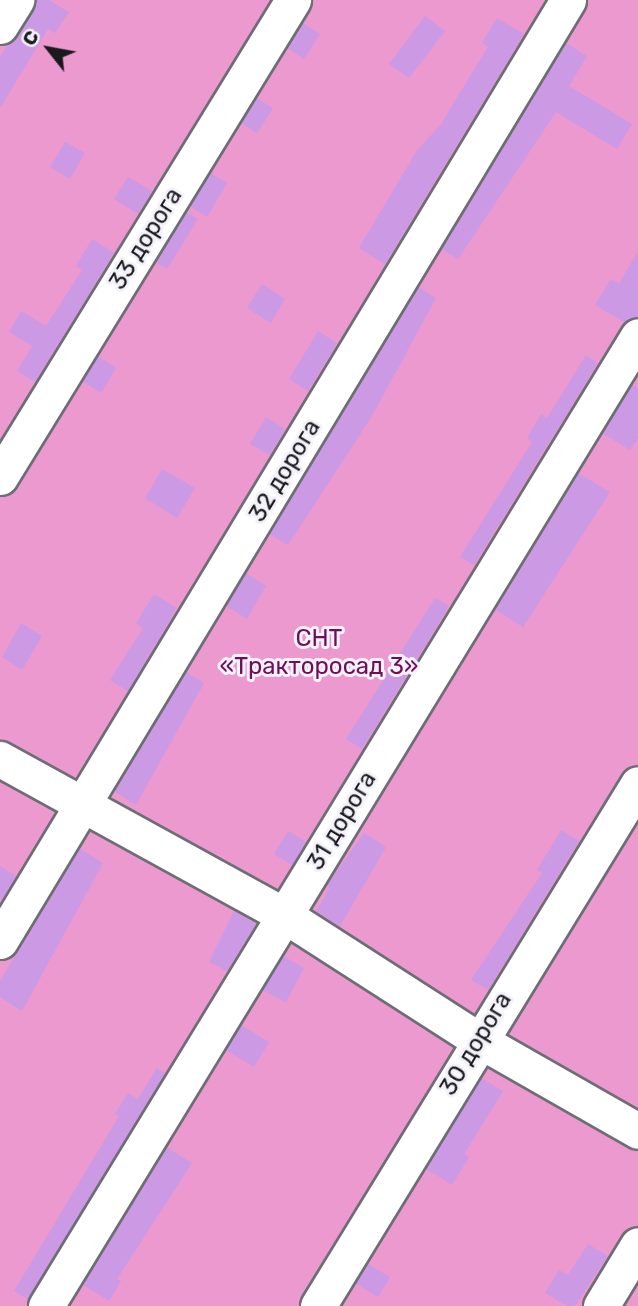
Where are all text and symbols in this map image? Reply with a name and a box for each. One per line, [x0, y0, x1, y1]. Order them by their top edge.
north arrow [14, 14, 84, 84]
text: С [17, 26, 44, 50]
street label: 33 дорога [103, 183, 189, 295]
street label: 32 дорога [243, 415, 327, 527]
park label: СНТ «Тракторосад 3» [220, 625, 418, 681]
street label: 31 дорога [301, 766, 383, 876]
street label: 30 дорога [434, 987, 518, 1101]

